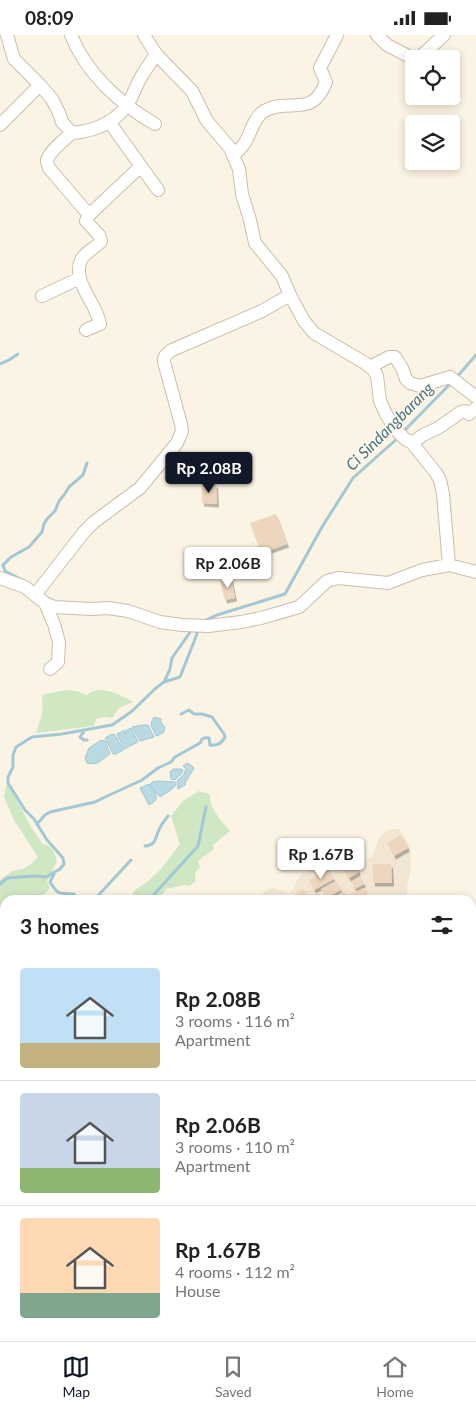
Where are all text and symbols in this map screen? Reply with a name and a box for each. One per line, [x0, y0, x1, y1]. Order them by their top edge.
text: 08:09 [25, 6, 74, 29]
map controls [405, 50, 460, 170]
button: locate [405, 50, 460, 105]
button: layers [405, 115, 460, 170]
water label: Ci Sindangbarang [341, 378, 437, 474]
pin: Rp 2.08B [157, 451, 261, 494]
text: Rp 2.08B [176, 458, 242, 477]
pin: Rp 2.06B [176, 547, 280, 589]
text: Rp 2.06B [195, 553, 261, 572]
pin: Rp 1.67B [269, 837, 373, 880]
text: Rp 1.67B [288, 844, 354, 863]
icon: filters [428, 911, 456, 939]
text: 3 homes [20, 913, 99, 938]
text: Rp 2.08B [175, 986, 261, 1011]
icon: home [60, 988, 120, 1048]
text: 3 rooms · 116 m² [175, 1011, 295, 1030]
text: Apartment [175, 1030, 250, 1049]
text: Rp 2.06B [175, 1112, 261, 1137]
icon: home [60, 1113, 120, 1173]
text: 3 rooms · 110 m² [175, 1137, 295, 1156]
text: Apartment [175, 1156, 250, 1175]
text: Rp 1.67B [175, 1237, 261, 1262]
icon: home [60, 1238, 120, 1298]
text: 4 rooms · 112 m² [175, 1262, 295, 1281]
text: House [175, 1281, 220, 1300]
tab: Map [62, 1353, 90, 1400]
tab: Saved [215, 1353, 252, 1400]
tab: Home [376, 1353, 414, 1400]

